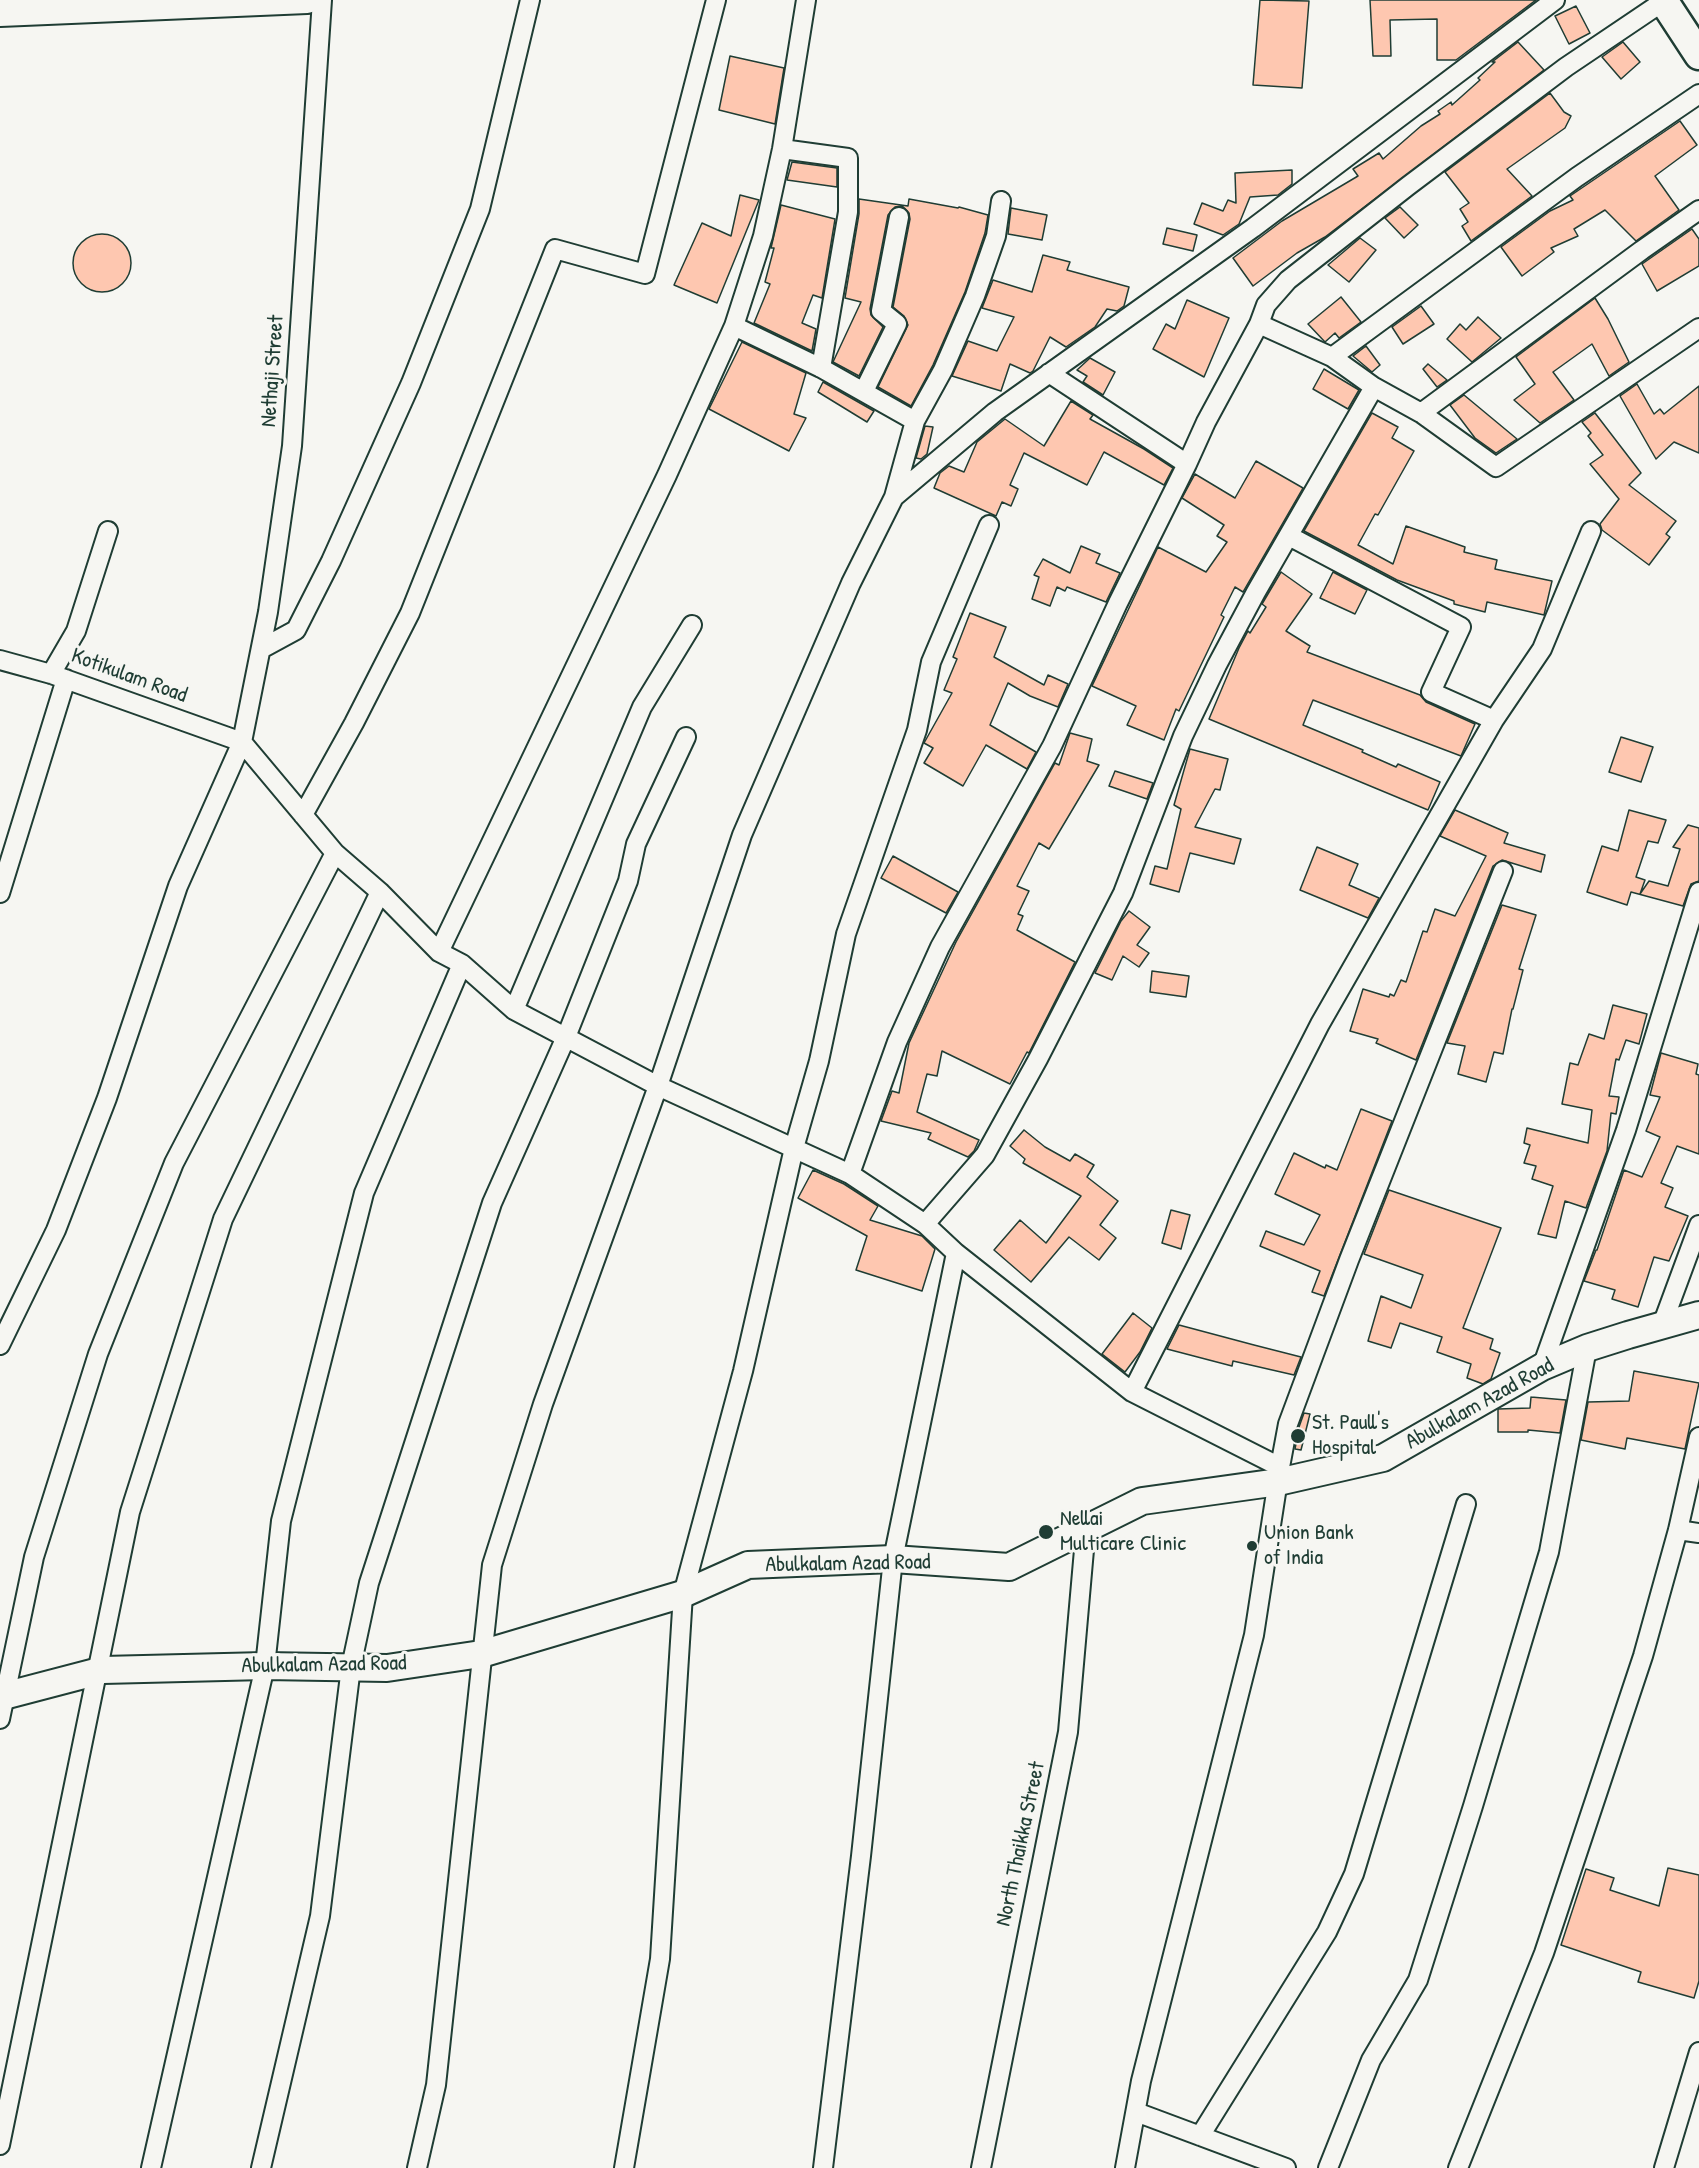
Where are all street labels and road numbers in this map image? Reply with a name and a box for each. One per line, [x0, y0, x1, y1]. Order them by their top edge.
street label: Nethaji Street [256, 314, 290, 428]
street label: Kotikulam Road [67, 643, 191, 709]
street label: Abulkalam Azad Road [1401, 1352, 1559, 1456]
street label: Abulkalam Azad Road [765, 1549, 931, 1579]
street label: Abulkalam Azad Road [241, 1650, 407, 1680]
street label: North Thaikka Street [991, 1760, 1051, 1928]

